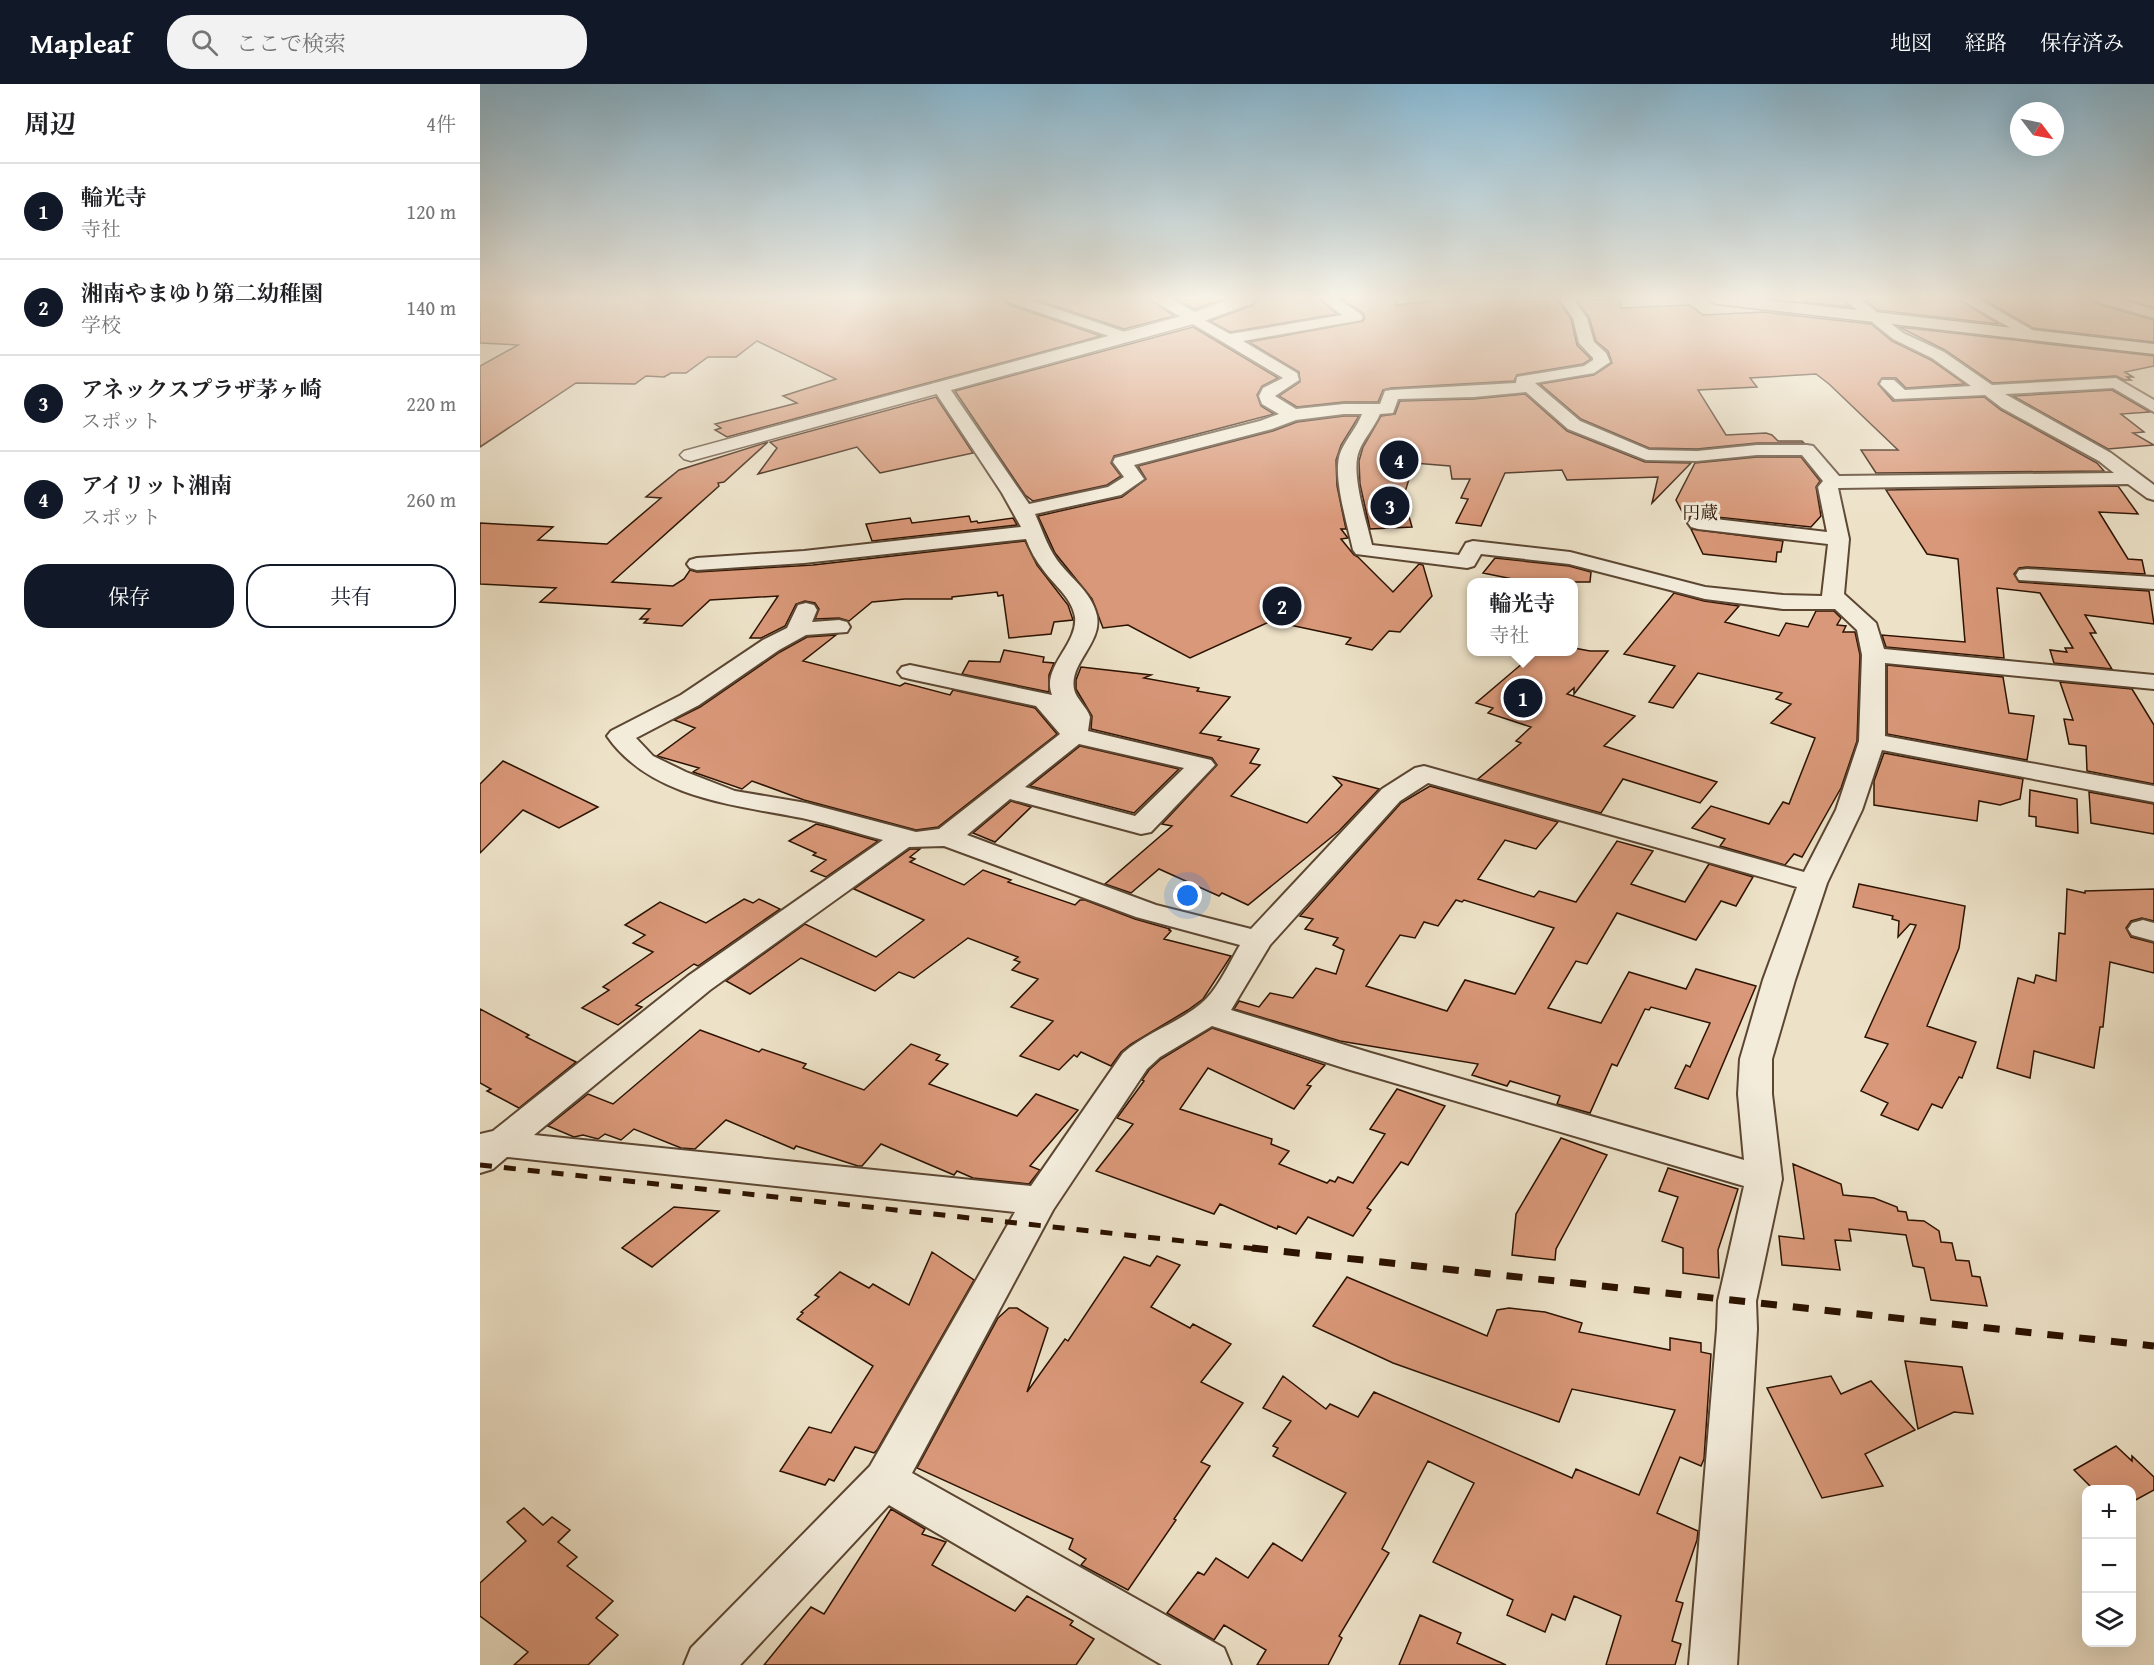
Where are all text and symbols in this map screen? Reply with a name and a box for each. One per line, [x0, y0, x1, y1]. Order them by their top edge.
search box [167, 15, 587, 69]
text: Mapleaf [30, 22, 131, 63]
icon: search [188, 26, 221, 59]
text: ここで検索 [236, 27, 346, 59]
text: 地図 [1890, 27, 1932, 58]
text: 経路 [1965, 27, 2007, 58]
text: 保存済み [2040, 27, 2124, 58]
north arrow [2010, 102, 2064, 156]
text: 周辺 [24, 104, 76, 143]
text: 4件 [426, 109, 456, 138]
text: 輪光寺 [81, 181, 147, 213]
text: 1 [38, 197, 49, 226]
text: 120 m [406, 197, 456, 226]
text: 寺社 [81, 214, 121, 243]
text: 湘南やまゆり第二幼稚園 [81, 277, 323, 309]
text: 2 [38, 293, 49, 322]
text: 140 m [406, 293, 456, 322]
text: 学校 [81, 310, 121, 339]
text: アネックスプラザ茅ヶ崎 [81, 373, 322, 405]
text: 3 [38, 389, 49, 418]
text: 220 m [406, 389, 456, 418]
text: スポット [81, 406, 161, 435]
pin: 4 [1380, 438, 1418, 482]
text: アイリット湘南 [81, 469, 232, 501]
pin: 3 [1370, 484, 1410, 528]
text: 4 [38, 485, 49, 514]
text: 260 m [406, 485, 456, 514]
district label: 円蔵 [1682, 499, 1718, 526]
text: スポット [81, 502, 161, 531]
button: 保存 [24, 564, 234, 628]
button: 共有 [246, 564, 456, 628]
popup [1467, 578, 1578, 656]
pin: 2 [1262, 584, 1302, 628]
text: 輪光寺 [1489, 587, 1556, 619]
text: 寺社 [1489, 620, 1529, 649]
pin: 1 [1504, 676, 1542, 720]
your location [1173, 881, 1202, 910]
map controls [2082, 1485, 2136, 1647]
button: + [2082, 1485, 2136, 1539]
button: − [2082, 1539, 2136, 1593]
button: layers [2082, 1593, 2136, 1647]

